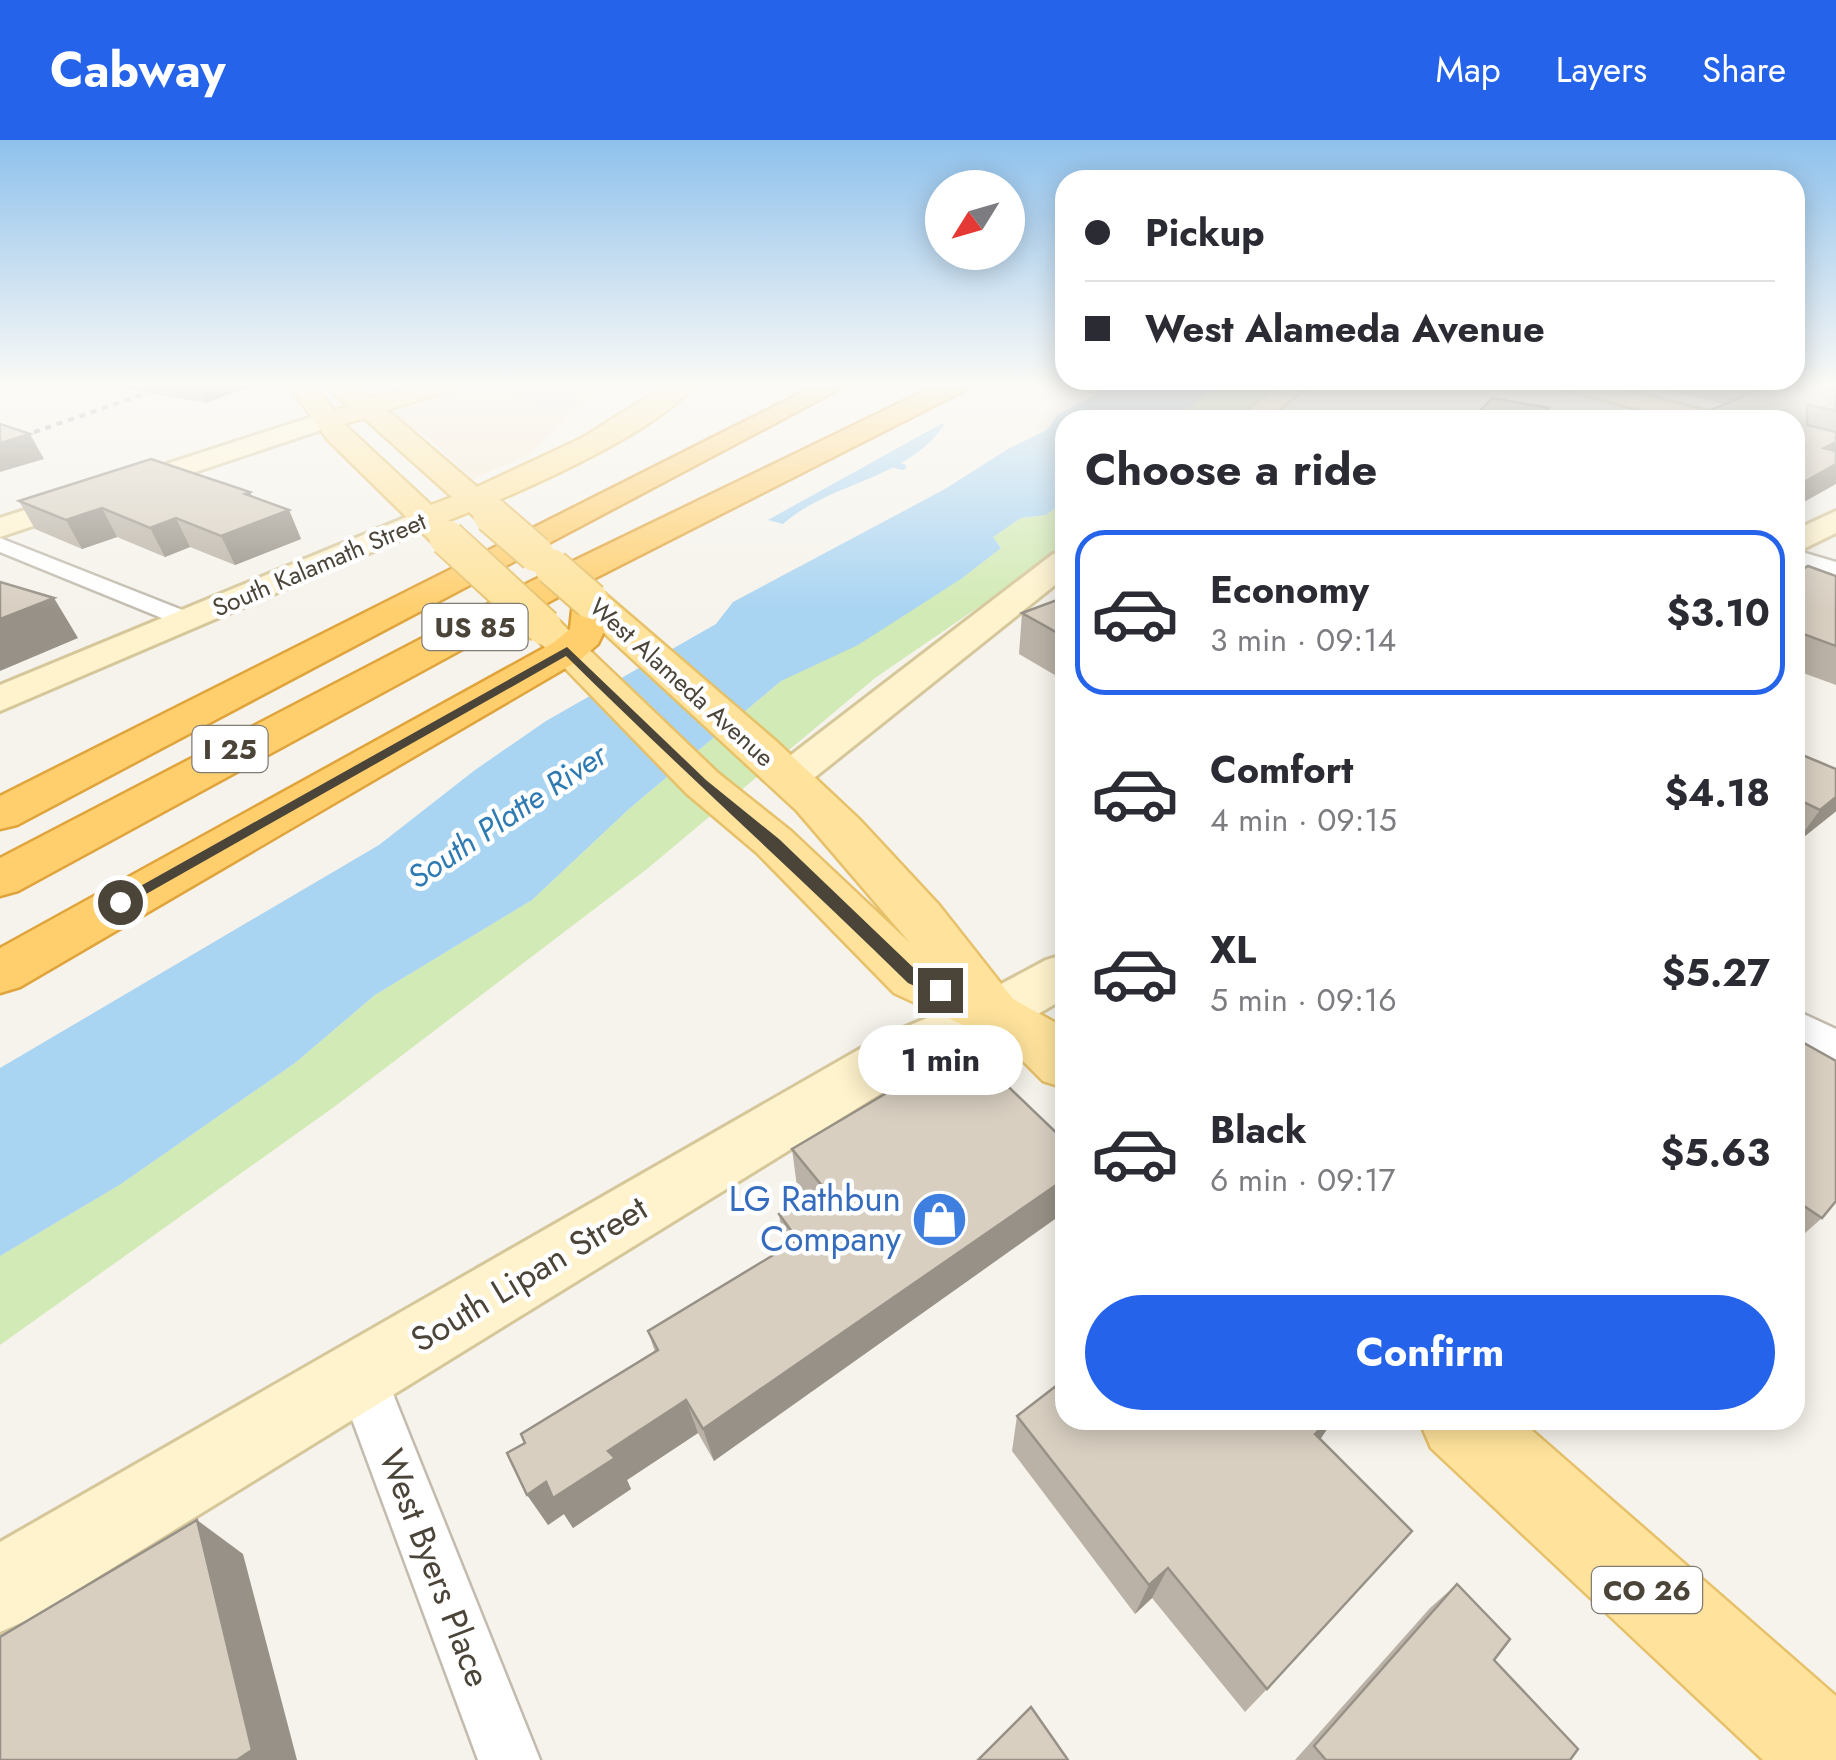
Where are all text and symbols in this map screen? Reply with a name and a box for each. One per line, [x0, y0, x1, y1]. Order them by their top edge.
text: Cabway [50, 36, 226, 105]
text: Map [1436, 45, 1501, 95]
text: Layers [1556, 45, 1647, 95]
text: Share [1702, 45, 1786, 95]
north arrow [925, 170, 1025, 270]
map controls [925, 170, 1025, 270]
text: Pickup [1145, 205, 1265, 260]
text: West Alameda Avenue [1145, 301, 1545, 356]
text: Choose a ride [1085, 437, 1377, 502]
street label: South Kalamath Street [207, 503, 431, 625]
text: Economy [1210, 562, 1369, 617]
icon: car [1090, 568, 1180, 658]
text: $3.10 [1667, 585, 1770, 640]
street label: West Alameda Avenue [582, 589, 782, 775]
road number: US 85 [422, 604, 528, 650]
text: 3 min · 09:14 [1210, 617, 1396, 663]
road number: I 25 [192, 726, 268, 772]
water label: South Platte River [398, 731, 618, 900]
text: Comfort [1210, 742, 1353, 797]
icon: car [1090, 748, 1180, 838]
text: $4.18 [1664, 765, 1770, 820]
text: 4 min · 09:15 [1210, 797, 1397, 843]
route start [98, 880, 143, 925]
text: XL [1210, 922, 1256, 977]
icon: car [1090, 928, 1180, 1018]
text: $5.27 [1662, 945, 1770, 1000]
route end [918, 968, 963, 1013]
text: 5 min · 09:16 [1210, 977, 1397, 1023]
callout: 1 min [858, 1025, 1022, 1095]
text: 1 min [901, 1037, 980, 1083]
text: Black [1210, 1102, 1307, 1157]
icon: car [1090, 1108, 1180, 1198]
text: $5.63 [1661, 1125, 1770, 1180]
text: 6 min · 09:17 [1210, 1157, 1395, 1203]
place label: LG Rathbun Company [729, 1174, 902, 1264]
street label: South Lipan Street [401, 1183, 657, 1364]
shop icon: LG Rathbun Company [910, 1189, 970, 1249]
button: Confirm [1085, 1295, 1775, 1410]
street label: West Byers Place [367, 1442, 503, 1694]
road number: CO 26 [1592, 1567, 1702, 1613]

